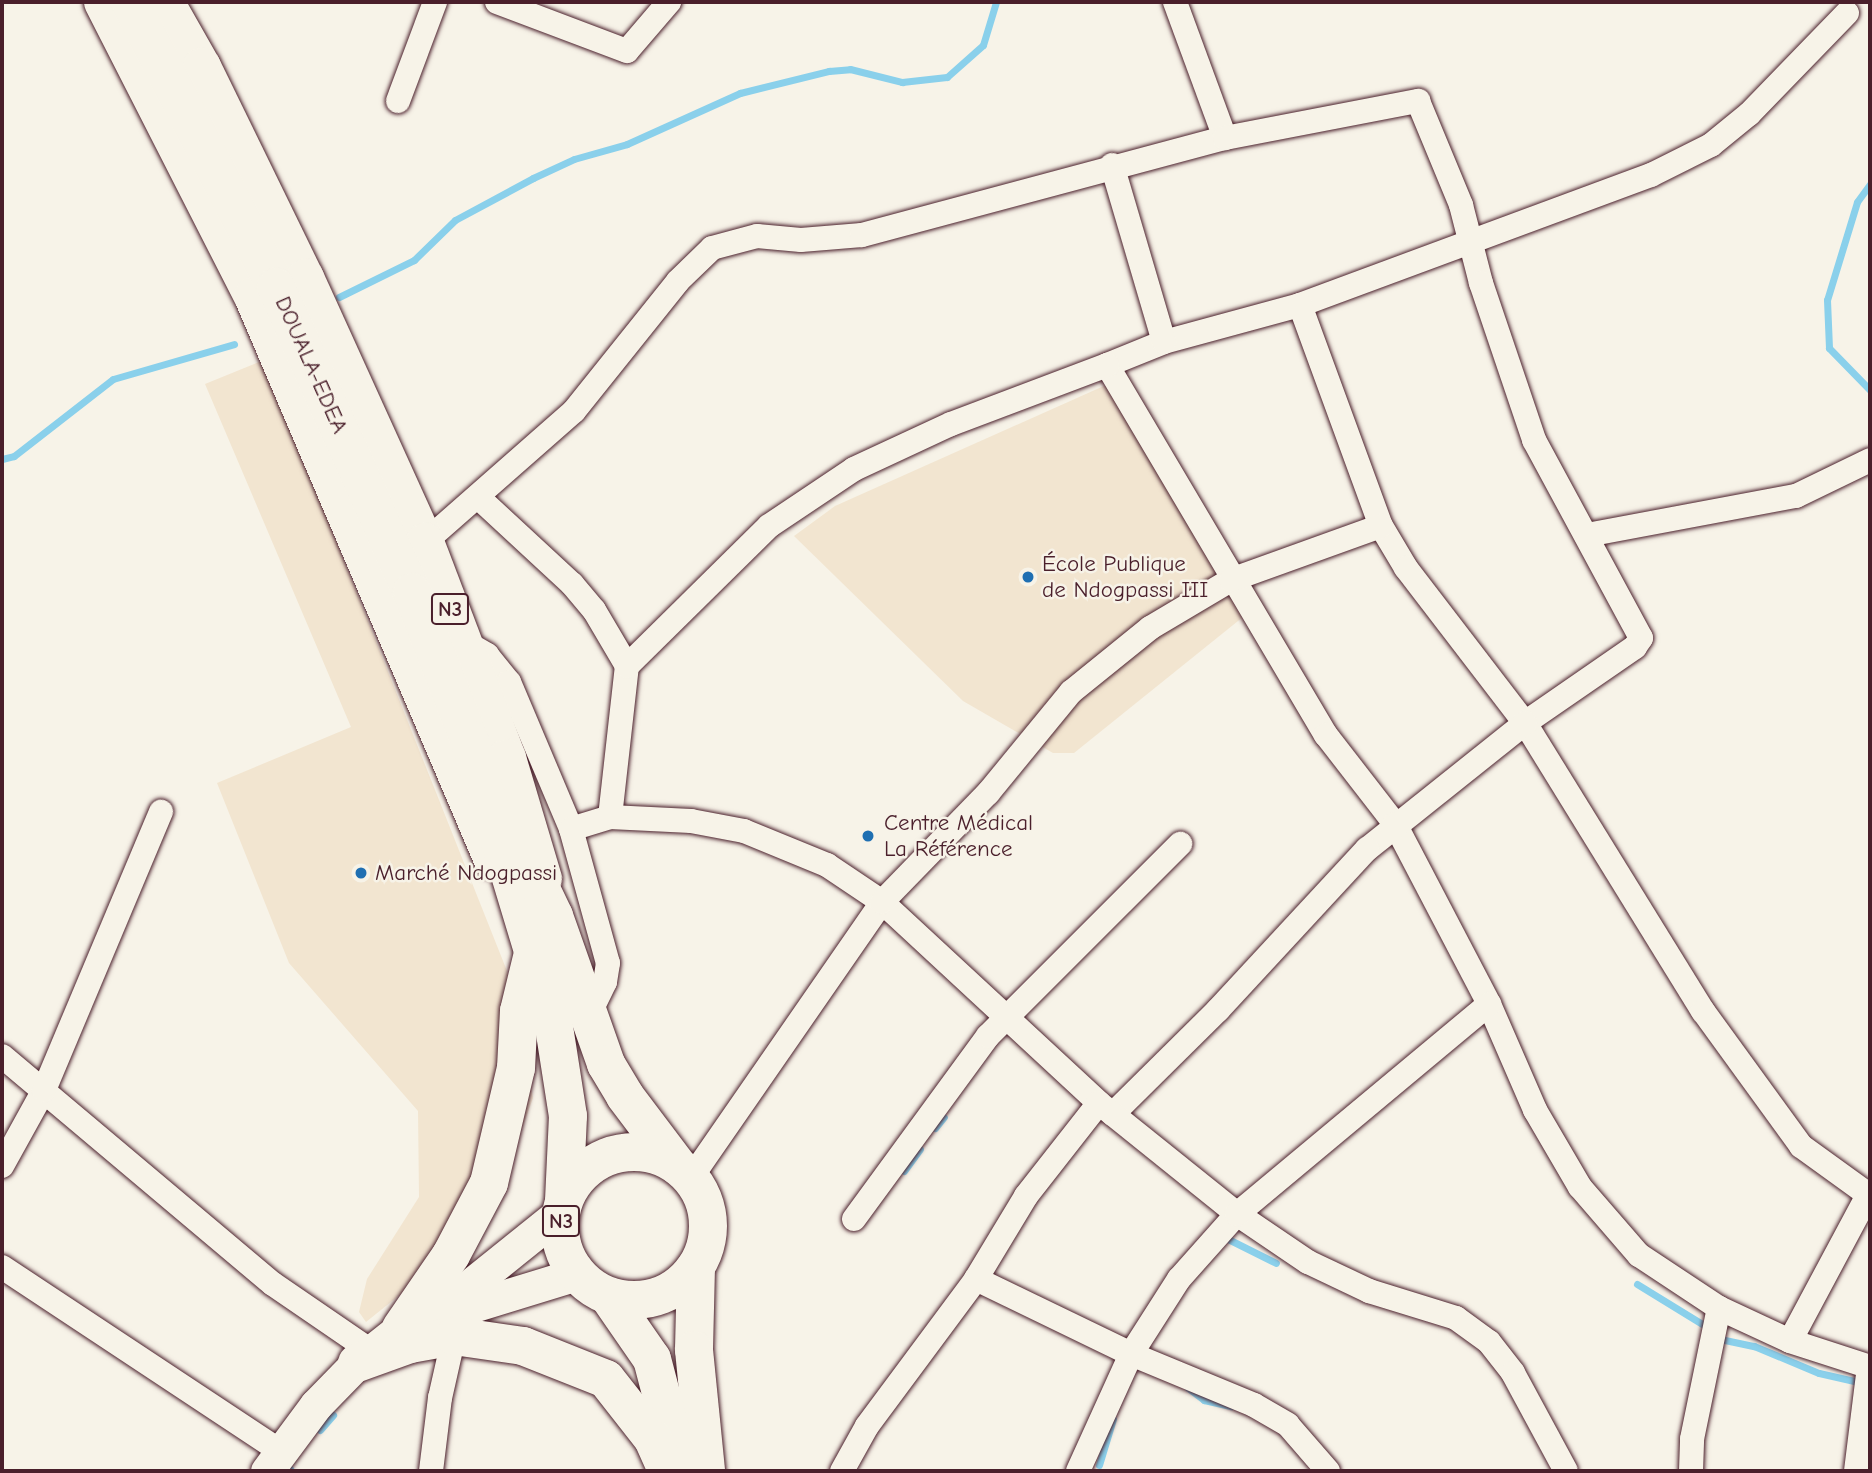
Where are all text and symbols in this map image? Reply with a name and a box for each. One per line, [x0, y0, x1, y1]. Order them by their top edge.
street label: DOUALA-EDEA [268, 292, 354, 438]
place label: École Publique de Ndogpassi III [1042, 550, 1208, 604]
marker: École Publique de Ndogpassi III [1020, 569, 1036, 585]
road number: N3 [431, 592, 469, 626]
place label: Centre Médical La Référence [884, 809, 1033, 863]
marker: Centre Médical La Référence [858, 826, 878, 846]
place label: Marché Ndogpassi [375, 859, 557, 887]
marker: Marché Ndogpassi [353, 865, 369, 881]
road number: N3 [542, 1204, 580, 1238]

